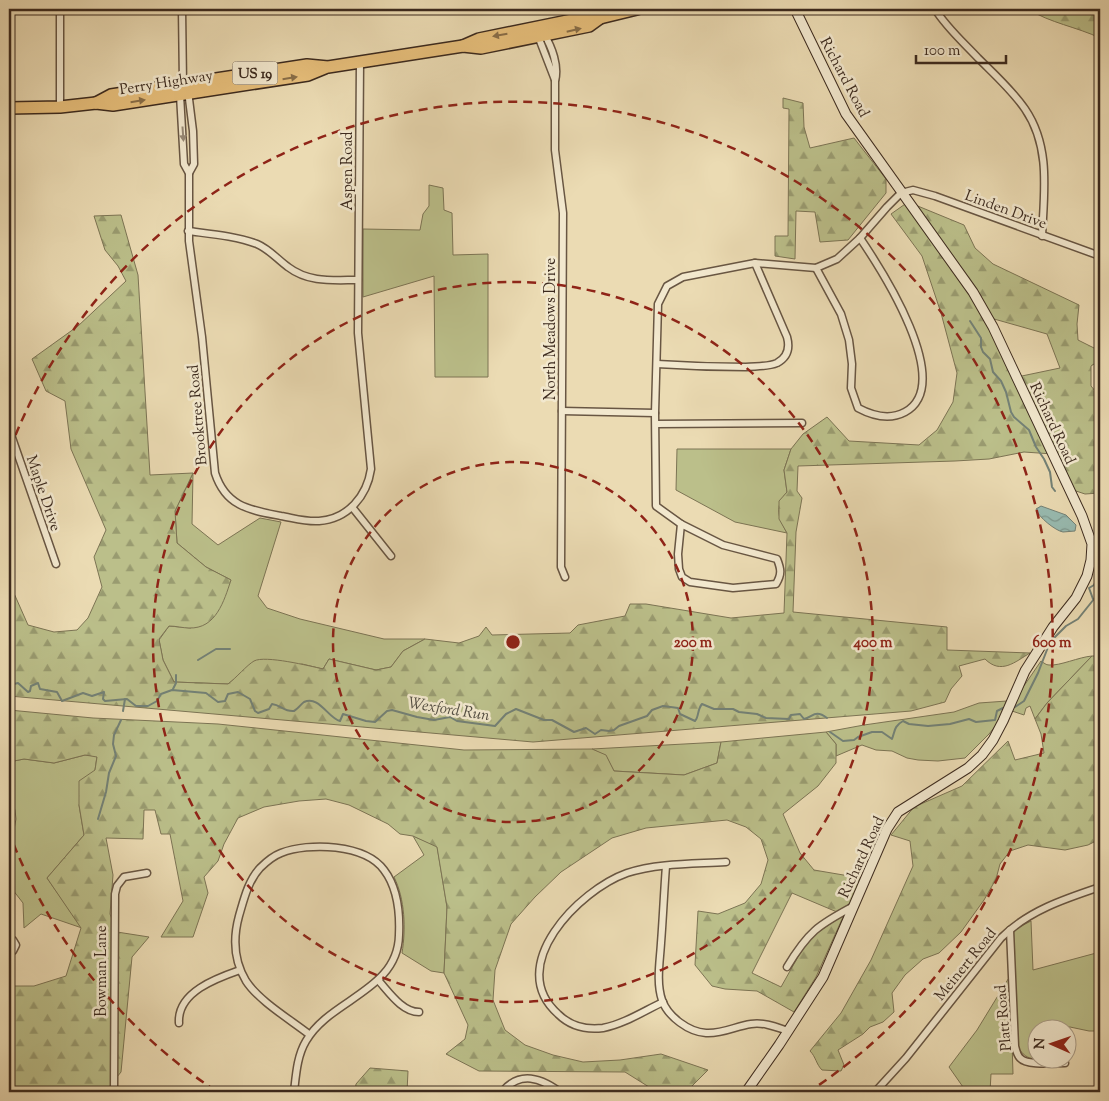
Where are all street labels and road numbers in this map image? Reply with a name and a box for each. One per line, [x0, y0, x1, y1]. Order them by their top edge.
street label: Richard Road [814, 34, 874, 122]
road number: US 19 [232, 62, 278, 84]
street label: Perry Highway [118, 66, 215, 101]
street label: Aspen Road [338, 131, 359, 211]
street label: Linden Drive [962, 186, 1049, 235]
street label: North Meadows Drive [541, 258, 562, 400]
street label: Brooktree Road [184, 363, 213, 466]
street label: Richard Road [1023, 379, 1080, 469]
street label: Maple Drive [20, 453, 65, 534]
street label: Richard Road [834, 813, 891, 902]
street label: Meinert Road [930, 924, 1002, 1006]
street label: Bowman Lane [92, 925, 113, 1017]
street label: Platt Road [991, 983, 1018, 1052]

